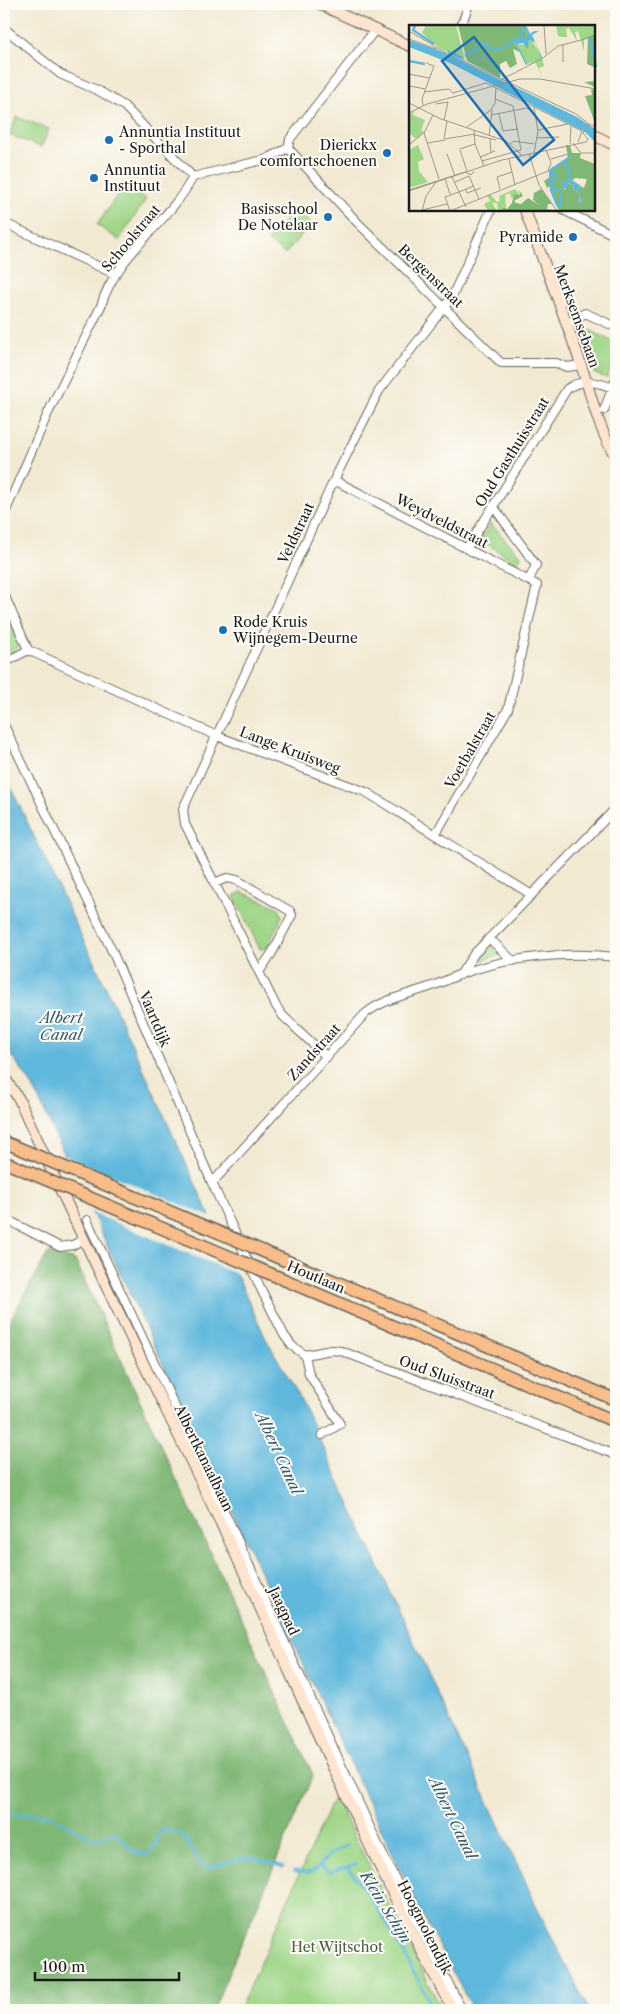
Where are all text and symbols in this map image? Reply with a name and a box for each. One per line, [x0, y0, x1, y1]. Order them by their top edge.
inset map [409, 25, 595, 211]
place label: Annuntia Instituut - Sporthal [118, 123, 241, 157]
marker: Annuntia Instituut - Sporthal [103, 134, 115, 146]
place label: Dierickx comfortschoenen [260, 136, 378, 170]
marker: Dierickx comfortschoenen [381, 147, 393, 159]
place label: Annuntia Instituut [103, 161, 167, 195]
marker: Annuntia Instituut [88, 172, 100, 184]
place label: Basisschool De Notelaar [238, 200, 318, 234]
street label: Schoolstraat [98, 201, 164, 275]
marker: Basisschool De Notelaar [322, 211, 334, 223]
place label: Pyramide [499, 228, 563, 246]
marker: Pyramide [567, 231, 579, 243]
street label: Bergenstraat [395, 240, 467, 312]
street label: Merksemsebaan [550, 262, 604, 370]
street label: Oud Gasthuisstraat [471, 394, 553, 510]
street label: Weydveldstraat [392, 489, 491, 552]
street label: Veldstraat [273, 499, 318, 568]
place label: Rode Kruis Wijnegem-Deurne [232, 613, 358, 647]
marker: Rode Kruis Wijnegem-Deurne [217, 624, 229, 636]
street label: Voetbalstraat [440, 708, 500, 793]
street label: Lange Kruisweg [237, 723, 343, 778]
street label: Vaartdijk [135, 987, 175, 1051]
water label: Albert Canal [37, 1008, 84, 1044]
street label: Zandstraat [284, 1020, 344, 1084]
street label: Houtlaan [284, 1257, 348, 1297]
street label: Oud Sluisstraat [397, 1351, 497, 1403]
street label: Albertkanaalbaan [170, 1401, 238, 1515]
water label: Albert Canal [251, 1407, 307, 1500]
street label: Jaagpad [264, 1582, 303, 1639]
water label: Albert Canal [424, 1772, 482, 1864]
water label: Klein Schijn [356, 1866, 416, 1947]
street label: Hoogmolendijk [393, 1877, 457, 1978]
park label: Het Wijtschot [291, 1938, 383, 1956]
scale bar [35, 1949, 179, 1981]
text: 100 m [42, 1957, 85, 1976]

